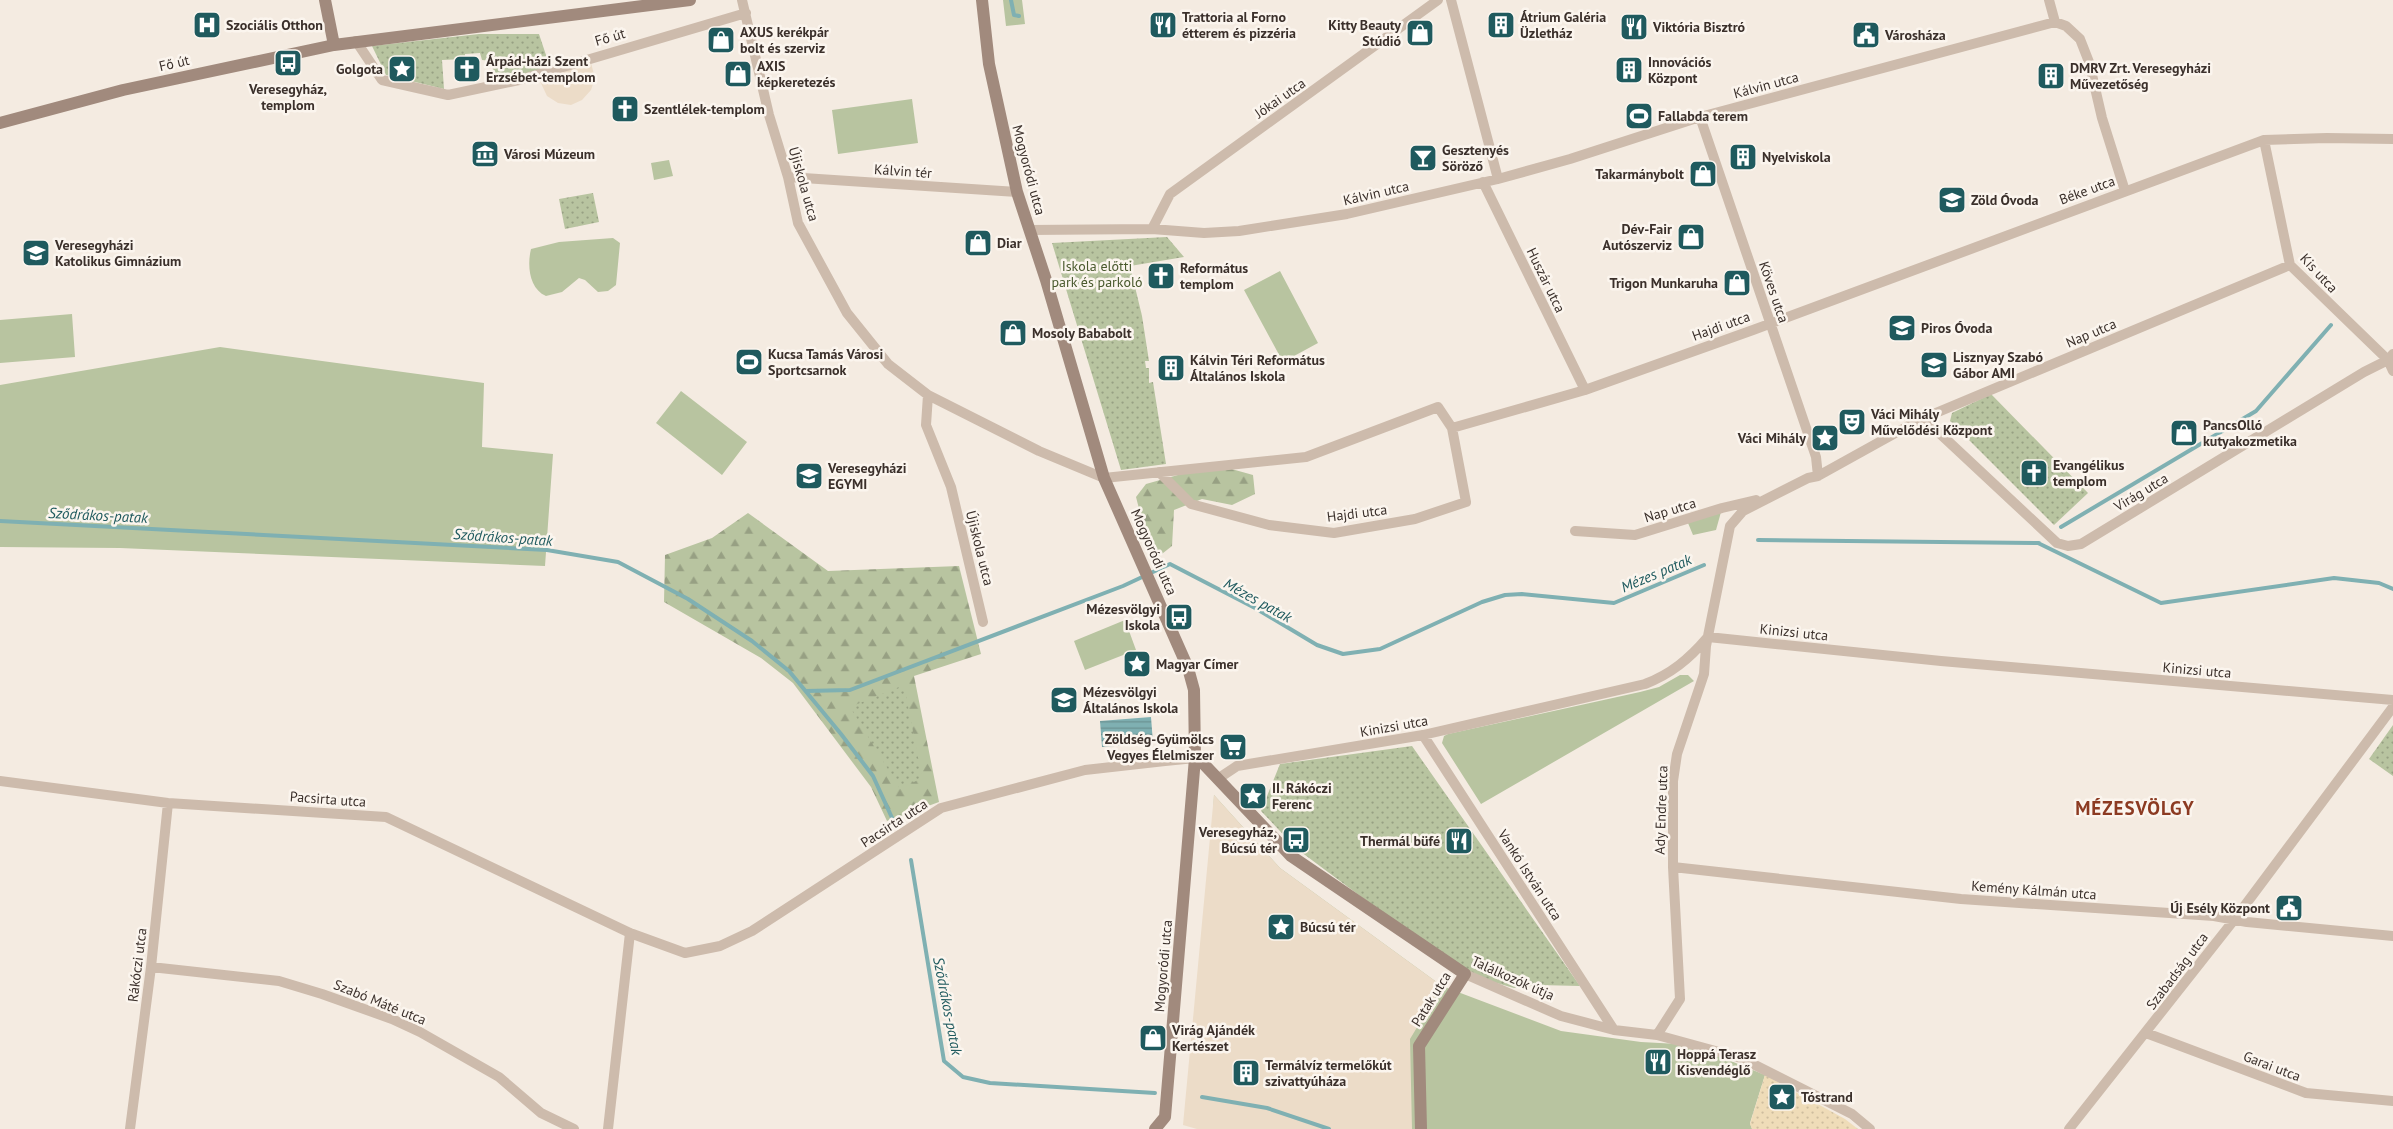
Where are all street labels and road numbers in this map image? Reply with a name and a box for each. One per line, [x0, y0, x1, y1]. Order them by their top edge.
street label: Fő út [593, 24, 628, 50]
street label: Fő út [157, 51, 191, 75]
street label: Kálvin utca [1731, 68, 1801, 102]
street label: Jókai utca [1250, 74, 1309, 123]
street label: Mogyoródi utca [1008, 123, 1050, 217]
street label: Újiskola utca [785, 145, 823, 223]
street label: Kálvin tér [873, 160, 933, 182]
street label: Béke utca [2057, 172, 2117, 208]
street label: Kálvin utca [1341, 177, 1411, 209]
street label: Huszár utca [1523, 245, 1569, 315]
street label: Kis utca [2296, 250, 2342, 296]
street label: Köves utca [1755, 259, 1793, 325]
street label: Hajdi utca [1689, 307, 1753, 345]
street label: Nap utca [2063, 314, 2119, 352]
street label: Virág utca [2110, 469, 2171, 516]
street label: Nap utca [1642, 494, 1698, 526]
street label: Hajdi utca [1326, 500, 1388, 526]
street label: Mogyoródi utca [1127, 506, 1181, 598]
street label: Újiskola utca [962, 509, 998, 587]
street label: Kinizsi utca [1759, 619, 1829, 645]
street label: Kinizsi utca [2162, 658, 2232, 682]
street label: Kinizsi utca [1359, 711, 1429, 741]
street label: Ady Endre utca [1650, 765, 1672, 855]
street label: Pacsirta utca [289, 787, 367, 811]
street label: Pacsirta utca [857, 795, 931, 851]
street label: Vankó István utca [1493, 825, 1566, 924]
street label: Kemény Kálmán utca [1971, 877, 2097, 903]
street label: Mogyoródi utca [1150, 919, 1176, 1013]
street label: Rákóczi utca [124, 927, 150, 1003]
street label: Szabadság utca [2142, 929, 2212, 1013]
street label: Találkozók útja [1469, 952, 1557, 1004]
street label: Patak utca [1407, 968, 1455, 1030]
street label: Szabó Máté utca [331, 975, 429, 1029]
street label: Garai utca [2241, 1047, 2303, 1085]

